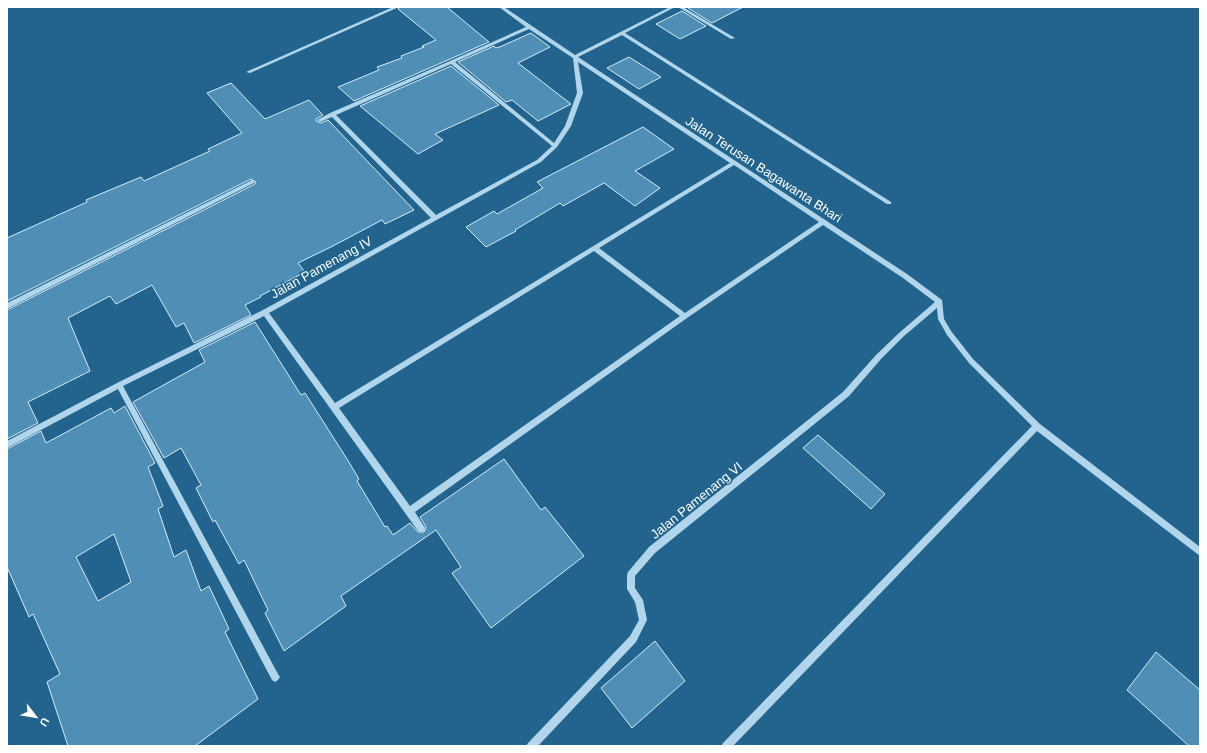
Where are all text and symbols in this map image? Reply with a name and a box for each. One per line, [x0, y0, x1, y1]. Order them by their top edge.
street label: Jalan Terusan Bagawanta Bhari [683, 113, 845, 226]
street label: Jalan Pamenang IV [268, 233, 375, 302]
street label: Jalan Pamenang VI [648, 459, 745, 542]
north arrow [16, 697, 56, 737]
text: U [37, 716, 52, 729]

